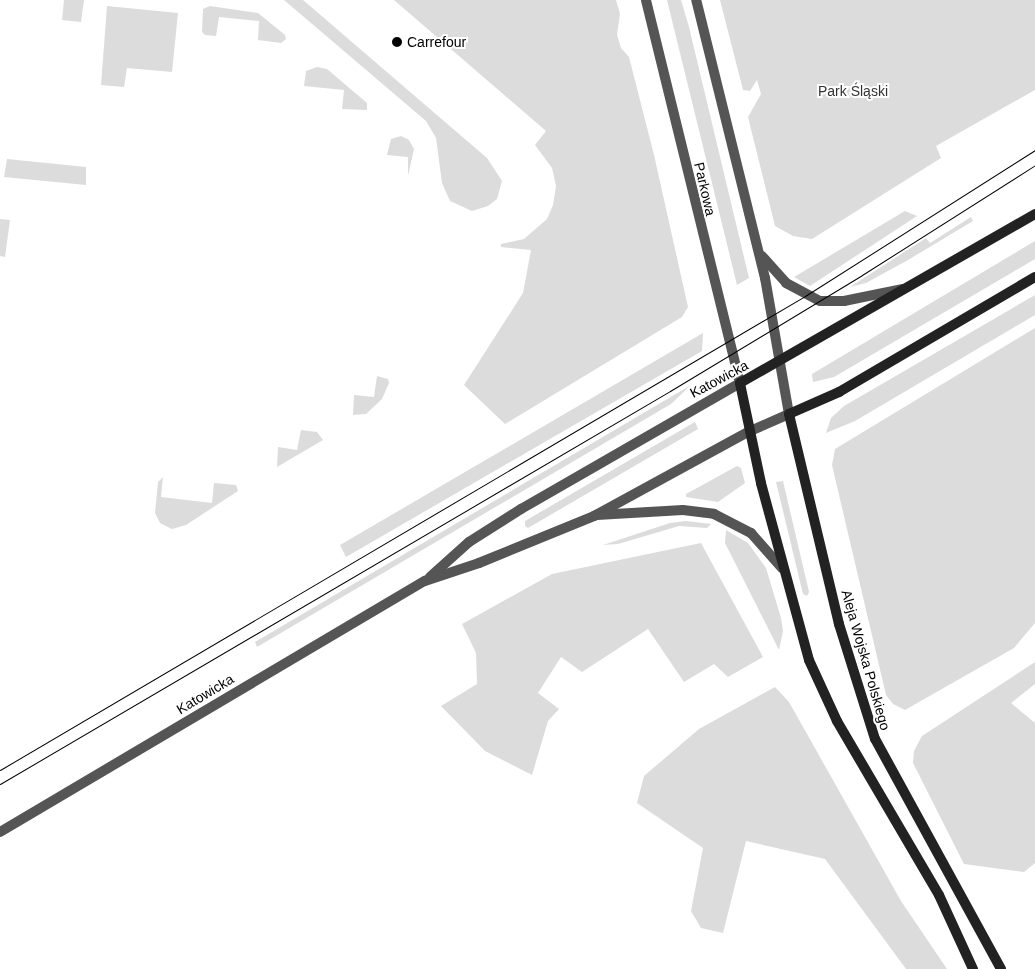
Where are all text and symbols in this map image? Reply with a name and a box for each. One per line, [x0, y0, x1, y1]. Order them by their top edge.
place label: Carrefour [407, 34, 466, 50]
marker: Carrefour [391, 36, 403, 48]
park label: Park Śląski [818, 83, 888, 99]
street label: Parkowa [691, 161, 719, 217]
street label: Katowicka [687, 357, 751, 401]
street label: Aleja Wojska Polskiego [838, 588, 894, 732]
street label: Katowicka [173, 670, 237, 718]

